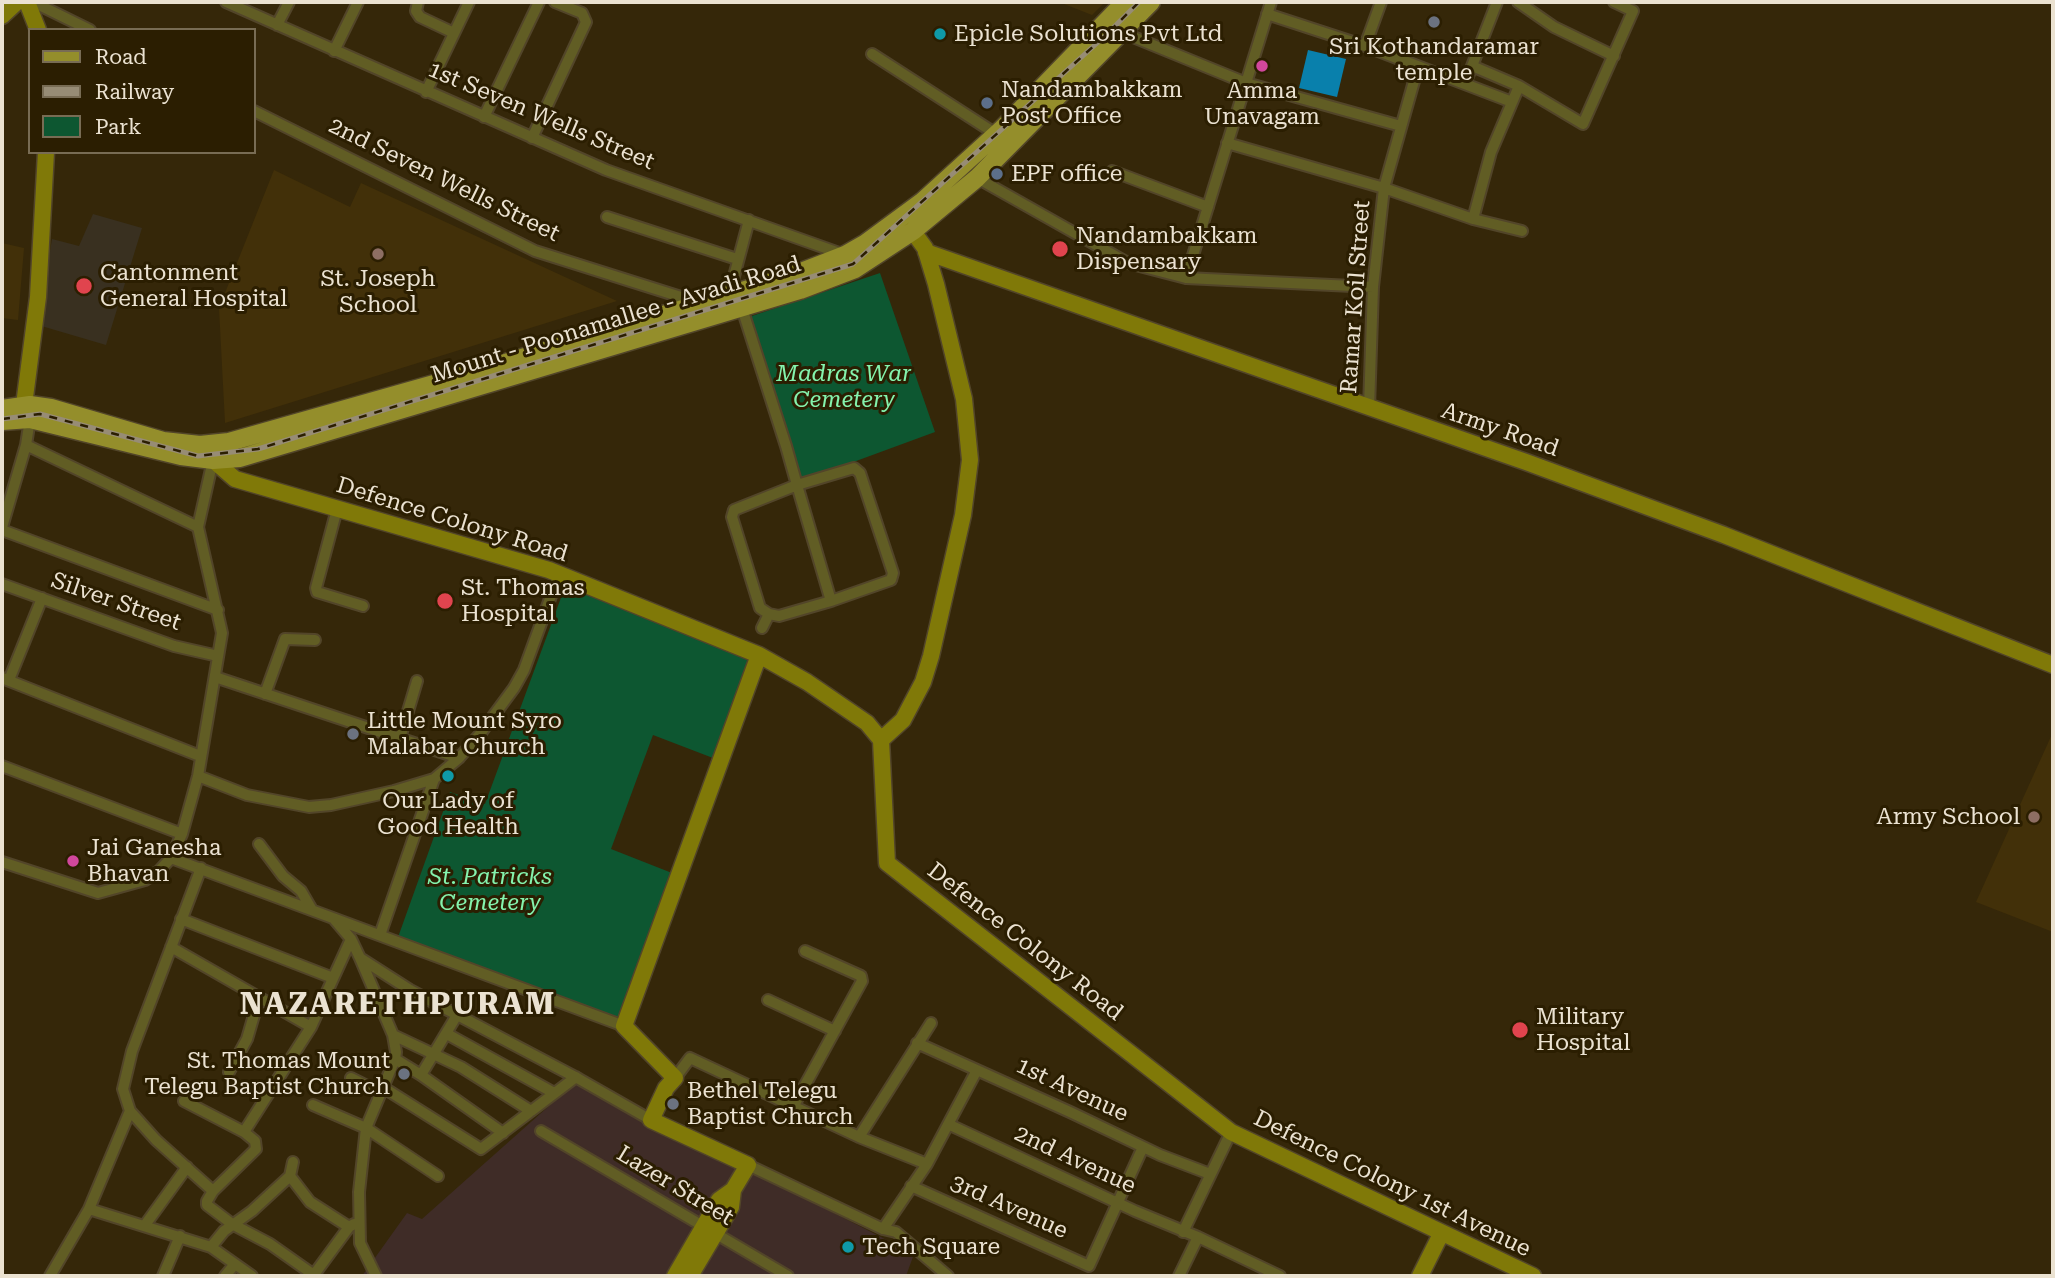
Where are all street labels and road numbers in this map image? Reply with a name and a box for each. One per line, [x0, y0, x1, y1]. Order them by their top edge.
street label: 1st Seven Wells Street [424, 56, 658, 176]
street label: 2nd Seven Wells Street [324, 112, 564, 248]
street label: Ramar Koil Street [1335, 199, 1377, 395]
street label: Mount - Poonamallee - Avadi Road [428, 251, 804, 389]
street label: Army Road [1438, 397, 1562, 463]
street label: Defence Colony Road [333, 472, 571, 568]
street label: Silver Street [47, 567, 185, 637]
street label: Defence Colony Road [922, 857, 1128, 1027]
street label: 1st Avenue [1011, 1052, 1133, 1128]
street label: Defence Colony 1st Avenue [1249, 1105, 1535, 1263]
street label: 2nd Avenue [1010, 1120, 1140, 1200]
street label: Lazer Street [611, 1140, 739, 1232]
street label: 3rd Avenue [946, 1169, 1072, 1245]

